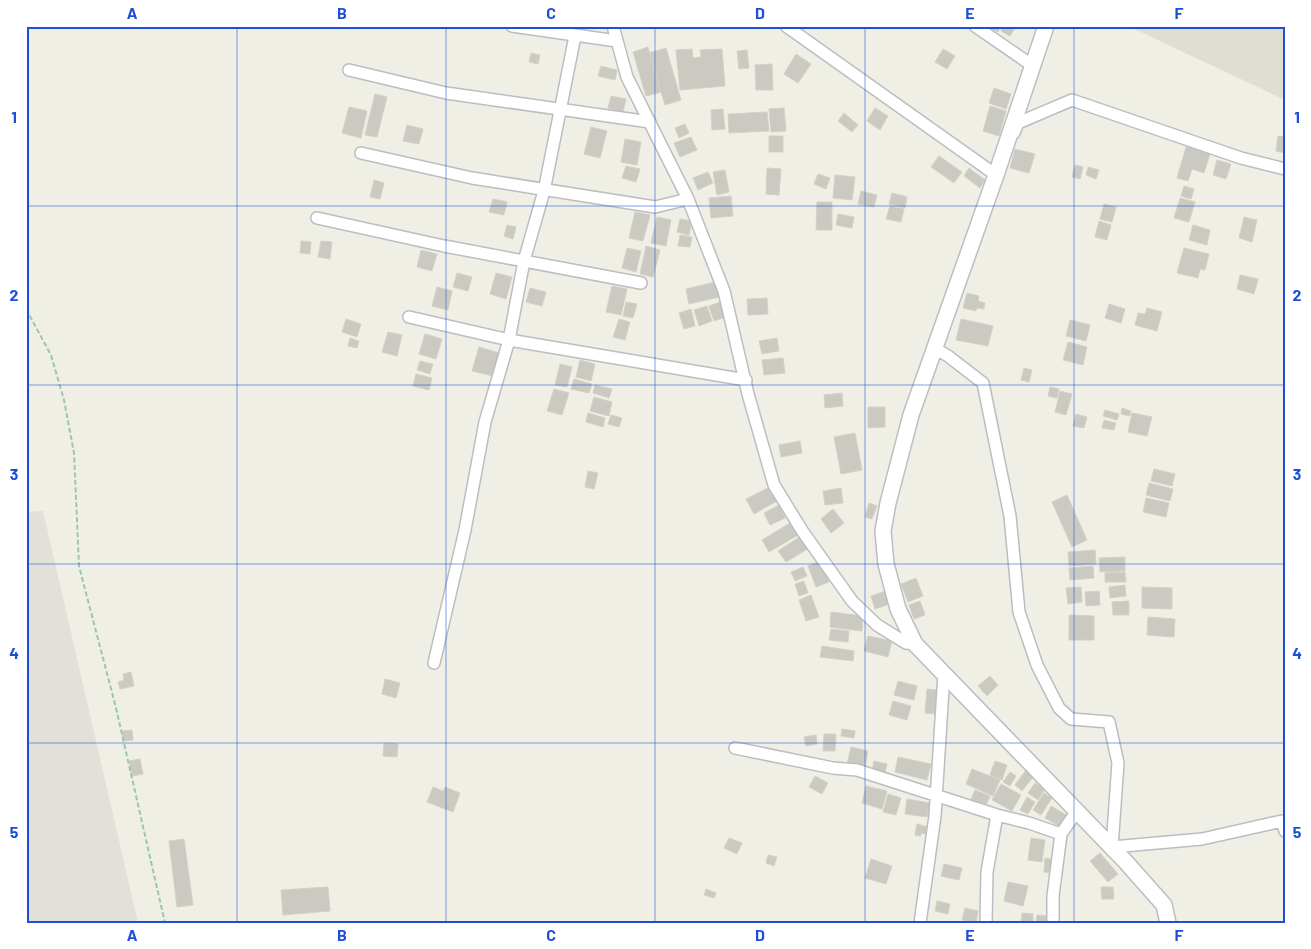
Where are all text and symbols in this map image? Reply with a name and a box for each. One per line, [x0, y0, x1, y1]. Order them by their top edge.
text: A [127, 3, 138, 22]
text: B [337, 3, 347, 22]
text: C [546, 3, 556, 22]
text: D [755, 3, 765, 22]
text: E [965, 3, 975, 22]
text: F [1175, 3, 1184, 22]
text: 1 [11, 107, 17, 126]
text: 1 [1294, 107, 1300, 126]
text: 2 [10, 285, 19, 304]
text: 2 [1293, 285, 1302, 304]
text: 3 [10, 464, 18, 483]
text: 3 [1293, 464, 1301, 483]
text: 4 [9, 643, 19, 662]
text: 4 [1292, 643, 1302, 662]
text: 5 [10, 822, 19, 841]
text: 5 [1293, 822, 1302, 841]
text: A [127, 925, 138, 944]
text: B [337, 925, 347, 944]
text: C [546, 925, 556, 944]
text: D [755, 925, 765, 944]
text: E [965, 925, 975, 944]
text: F [1175, 925, 1184, 944]

